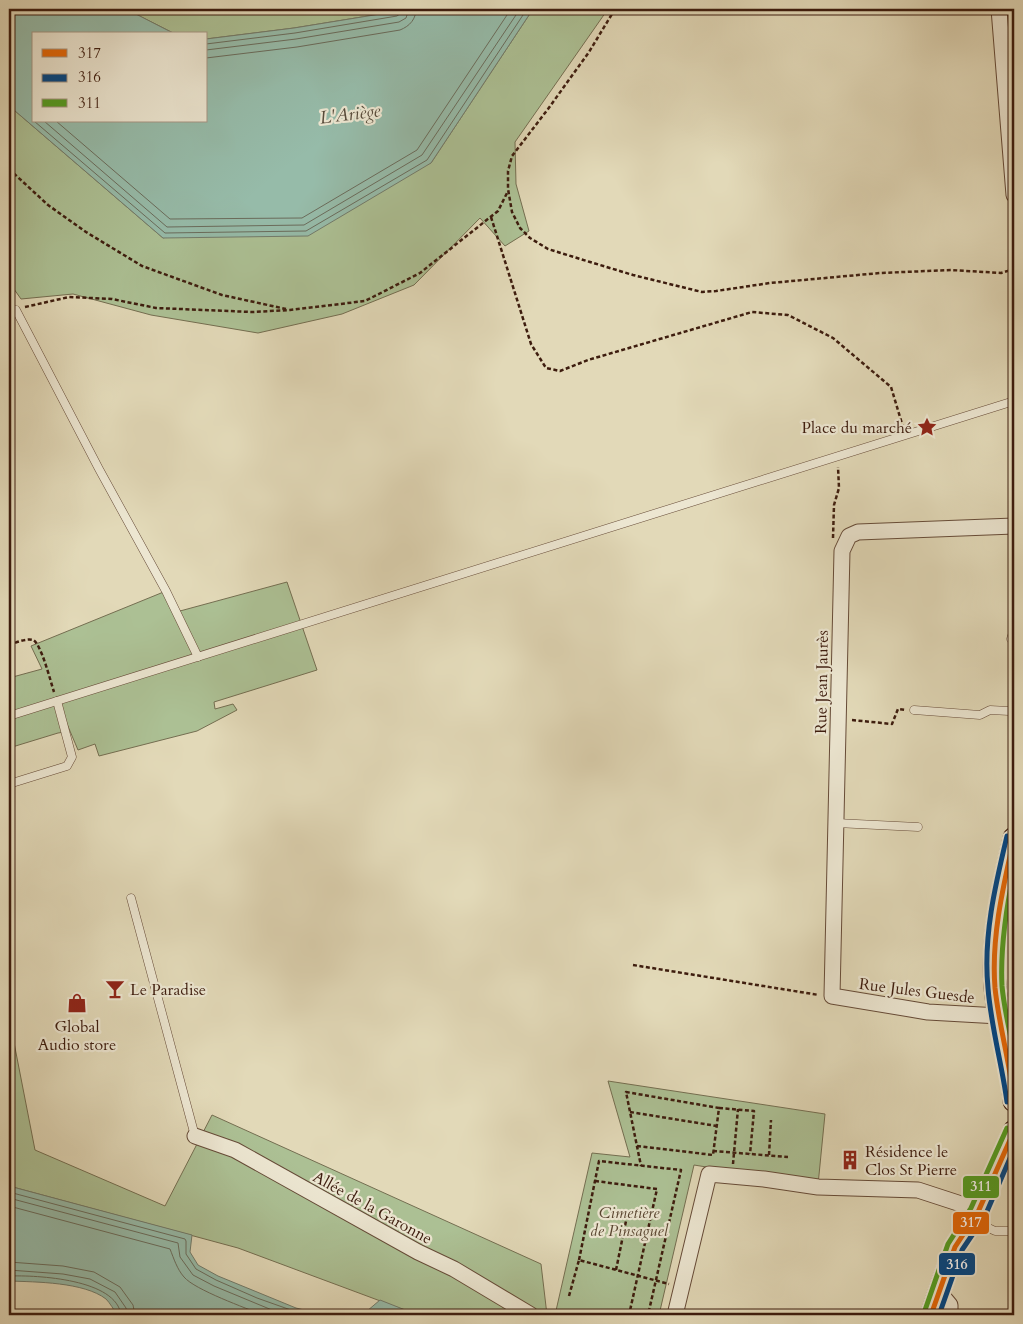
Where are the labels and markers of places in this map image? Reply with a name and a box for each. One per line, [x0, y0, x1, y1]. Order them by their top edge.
place icon: Place du marché [916, 416, 938, 438]
place label: Place du marché [801, 417, 912, 439]
bar icon: Le Paradise [104, 978, 126, 1000]
place label: Le Paradise [130, 979, 206, 1001]
shop icon: Global Audio store [66, 992, 88, 1014]
place label: Global Audio store [38, 1016, 116, 1056]
place label: Résidence le Clos St Pierre [865, 1141, 957, 1181]
building icon: Résidence le Clos St Pierre [839, 1149, 861, 1171]

